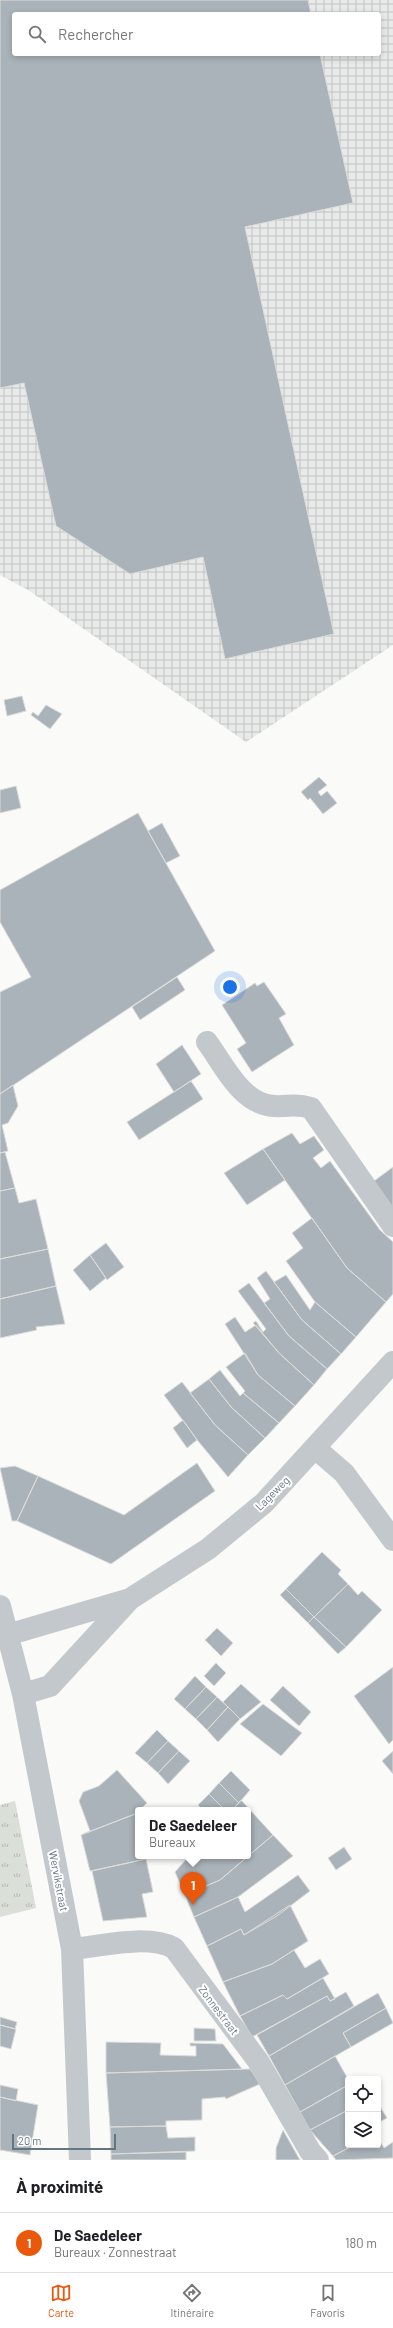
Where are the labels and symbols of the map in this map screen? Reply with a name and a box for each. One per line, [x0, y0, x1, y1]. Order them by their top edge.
your location [220, 977, 240, 997]
street label: Lageweg [252, 1473, 292, 1513]
street label: Wervikstraat [47, 1850, 71, 1912]
pin: 1 [180, 1872, 206, 1905]
street label: Zonnestraat [196, 1983, 242, 2037]
scale bar [12, 2132, 116, 2151]

